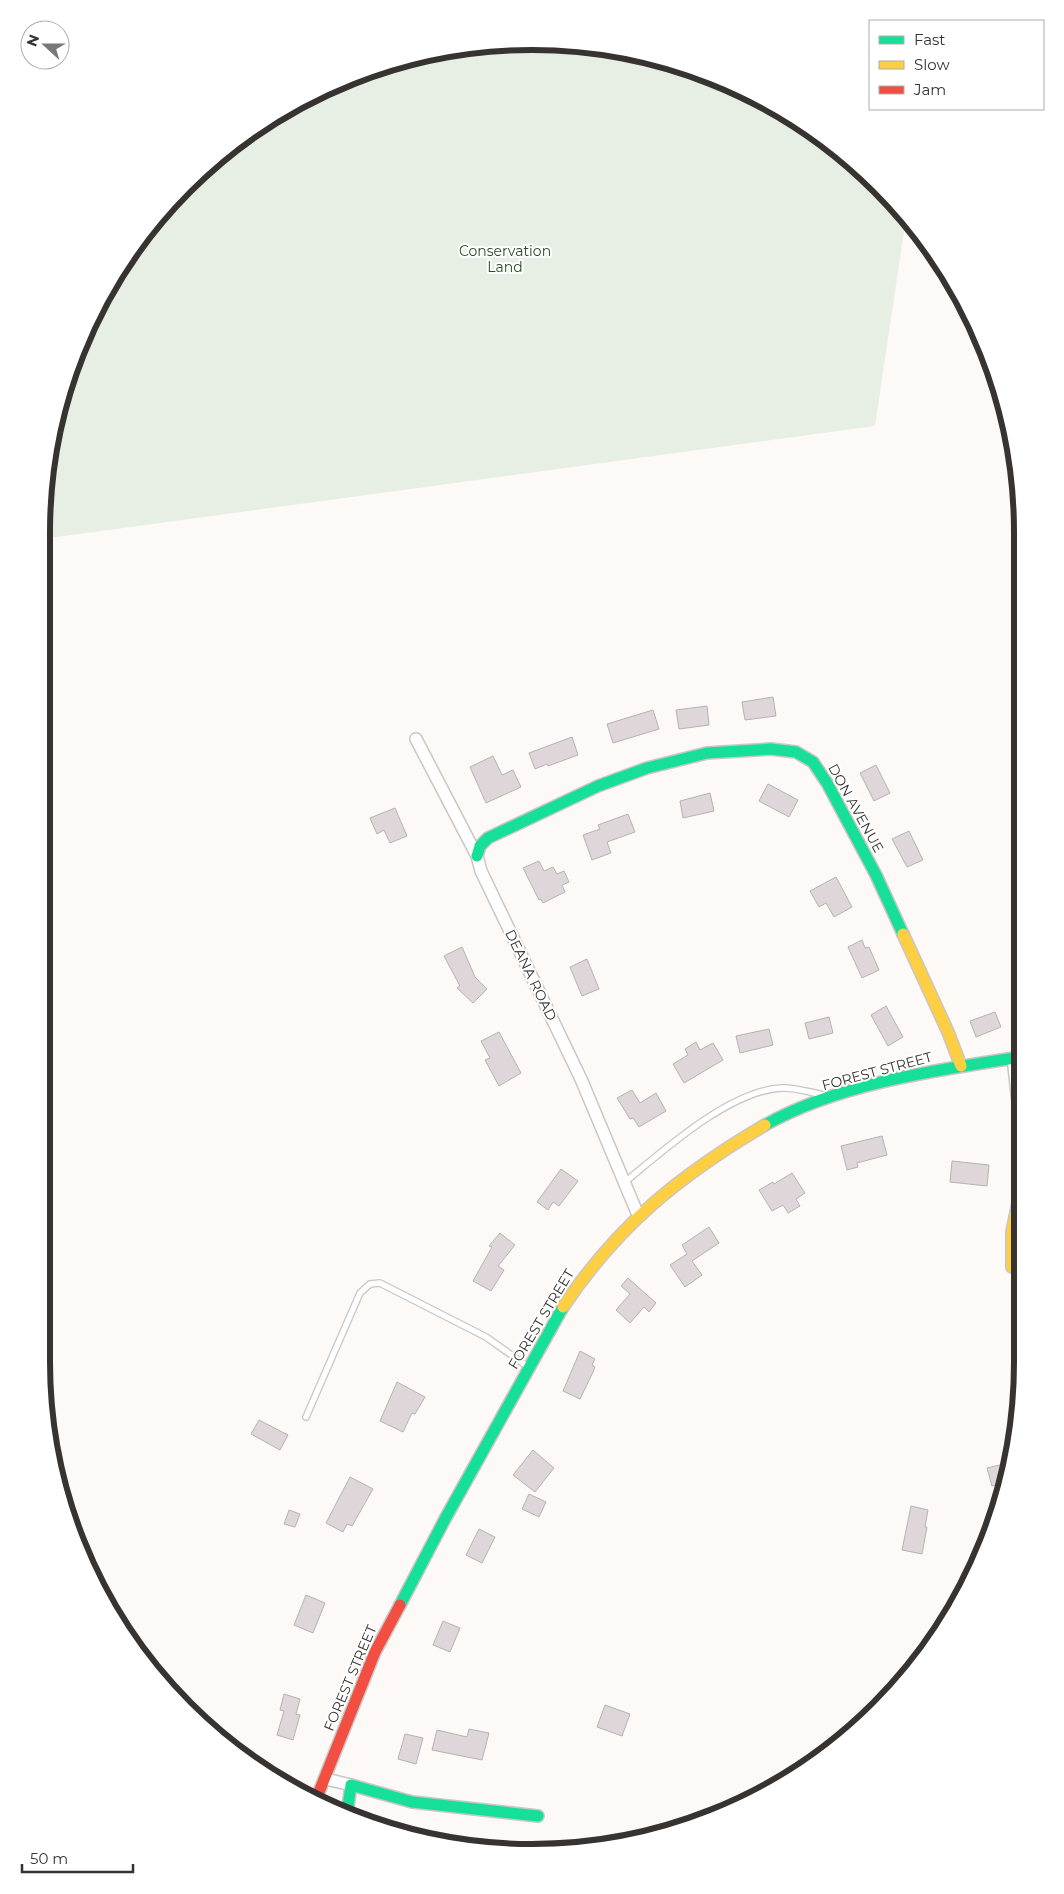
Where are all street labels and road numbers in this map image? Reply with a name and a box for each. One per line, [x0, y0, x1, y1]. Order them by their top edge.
street label: DON AVENUE [824, 760, 888, 856]
street label: DEANA ROAD [501, 926, 561, 1024]
street label: FOREST STREET [820, 1048, 934, 1094]
street label: FOREST STREET [504, 1266, 578, 1372]
street label: FOREST STREET [320, 1622, 380, 1734]

